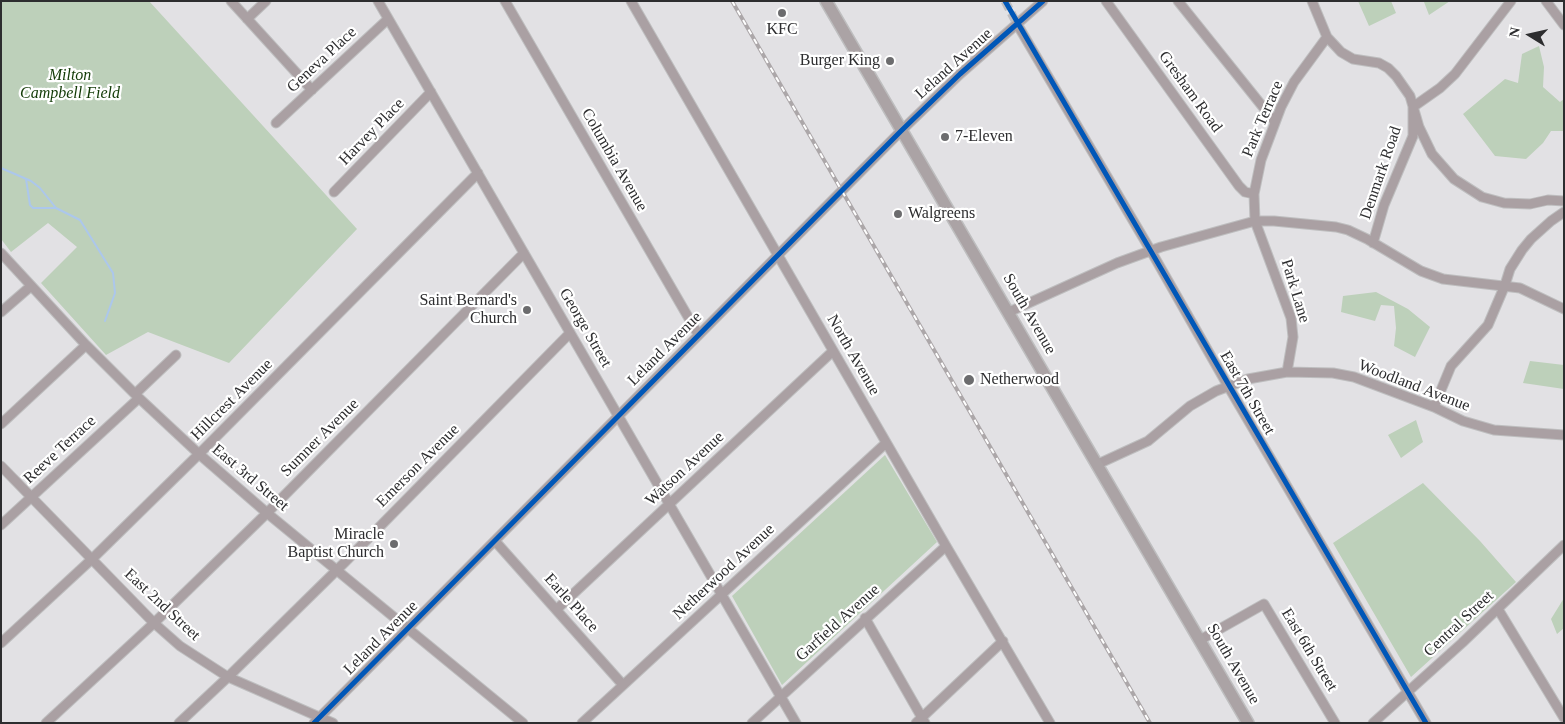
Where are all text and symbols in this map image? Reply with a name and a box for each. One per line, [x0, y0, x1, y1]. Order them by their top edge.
marker: KFC [776, 7, 788, 19]
north arrow [1505, 10, 1555, 60]
place label: KFC [766, 20, 798, 40]
street label: Geneva Place [283, 23, 361, 97]
street label: Leland Avenue [912, 24, 996, 104]
text: N [1506, 26, 1523, 39]
street label: Gresham Road [1154, 48, 1226, 136]
place label: Burger King [800, 51, 880, 71]
marker: Burger King [884, 55, 896, 67]
park label: Milton Campbell Field [20, 66, 120, 104]
street label: Park Terrace [1238, 78, 1288, 160]
street label: Harvey Place [335, 94, 409, 170]
street label: Columbia Avenue [577, 105, 651, 215]
street label: Denmark Road [1356, 124, 1406, 222]
place label: 7-Eleven [955, 127, 1013, 147]
marker: 7-Eleven [939, 131, 951, 143]
place label: Walgreens [908, 204, 975, 224]
marker: Walgreens [892, 208, 904, 220]
street label: Park Lane [1276, 257, 1314, 325]
street label: South Avenue [998, 270, 1060, 358]
street label: George Street [555, 285, 615, 371]
place label: Saint Bernard's Church [419, 291, 517, 329]
marker: Saint Bernard's Church [521, 304, 533, 316]
street label: Leland Avenue [624, 308, 706, 390]
street label: North Avenue [822, 311, 884, 399]
street label: East 7th Street [1215, 348, 1279, 438]
street label: Hillcrest Avenue [187, 355, 277, 445]
street label: Woodland Avenue [1356, 356, 1472, 416]
place label: Netherwood [980, 370, 1059, 390]
marker: Netherwood [962, 373, 976, 387]
street label: Sumner Avenue [277, 395, 363, 481]
street label: Reeve Terrace [20, 412, 100, 488]
street label: Emerson Avenue [373, 421, 463, 511]
street label: Watson Avenue [642, 428, 728, 510]
street label: East 3rd Street [208, 440, 292, 516]
street label: Netherwood Avenue [669, 520, 779, 624]
place label: Miracle Baptist Church [288, 525, 384, 563]
marker: Miracle Baptist Church [388, 538, 400, 550]
street label: East 2nd Street [120, 565, 204, 645]
street label: Earle Place [540, 570, 602, 636]
street label: Garfield Avenue [792, 580, 884, 666]
street label: Central Street [1420, 587, 1498, 661]
street label: Leland Avenue [340, 597, 422, 679]
street label: East 6th Street [1277, 605, 1341, 695]
street label: South Avenue [1202, 620, 1264, 708]

